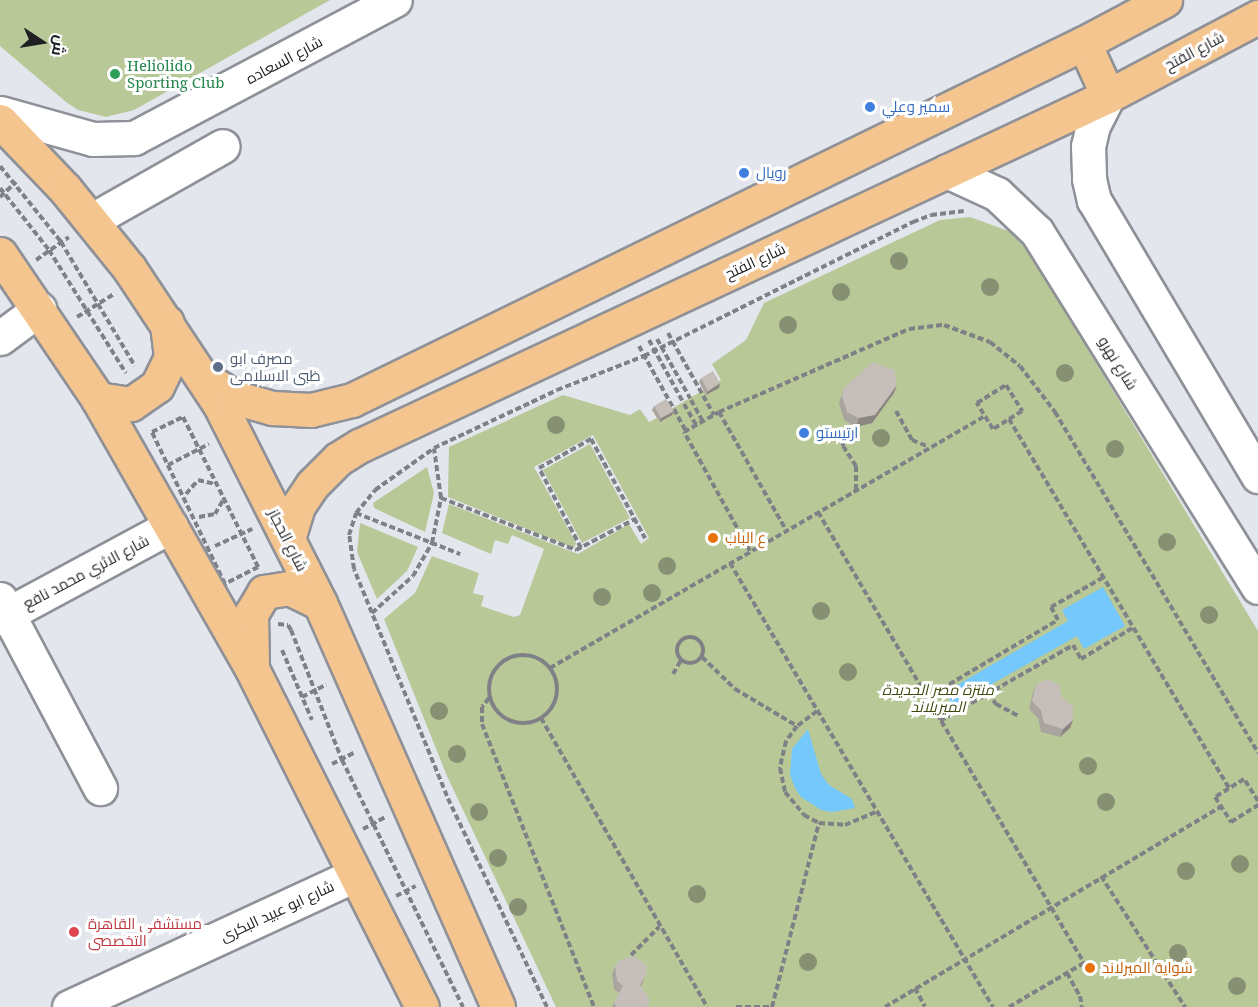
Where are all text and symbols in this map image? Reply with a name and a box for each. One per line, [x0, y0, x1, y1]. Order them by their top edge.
north arrow [12, 12, 72, 72]
street label: شارع الفتح [1161, 28, 1227, 74]
street label: شارع السعاده [243, 32, 325, 88]
text: ش [47, 33, 73, 58]
place label: Heliolido Sporting Club [127, 56, 224, 91]
marker: Heliolido Sporting Club [108, 67, 122, 81]
place label: سمير وعلي [882, 98, 950, 116]
marker: سمير وعلي [863, 100, 877, 114]
place label: رويال [756, 164, 787, 182]
marker: رويال [737, 166, 751, 180]
street label: شارع الفتح [722, 239, 788, 283]
street label: شارع نهرو [1095, 333, 1141, 393]
place label: مصرف ابو ظبى الاسلامى [230, 349, 321, 384]
marker: مصرف ابو ظبى الاسلامى [211, 360, 225, 374]
place label: ارتيستو [816, 424, 858, 442]
marker: ارتيستو [797, 426, 811, 440]
street label: شارع الحجاز [265, 506, 311, 574]
place label: ع الباب [725, 529, 766, 547]
street label: شارع الاثري محمد نافع [20, 531, 152, 613]
marker: ع الباب [706, 531, 720, 545]
park label: منتزة مصر الجديدة الميريلاند [882, 680, 994, 715]
street label: شارع ابو عبيد البكرى [217, 877, 337, 945]
place label: مستشفي القاهرة التخصصى [88, 914, 202, 949]
marker: مستشفي القاهرة التخصصى [65, 923, 83, 941]
place label: شواية الميرلاند [1102, 959, 1193, 977]
marker: شواية الميرلاند [1083, 961, 1097, 975]

